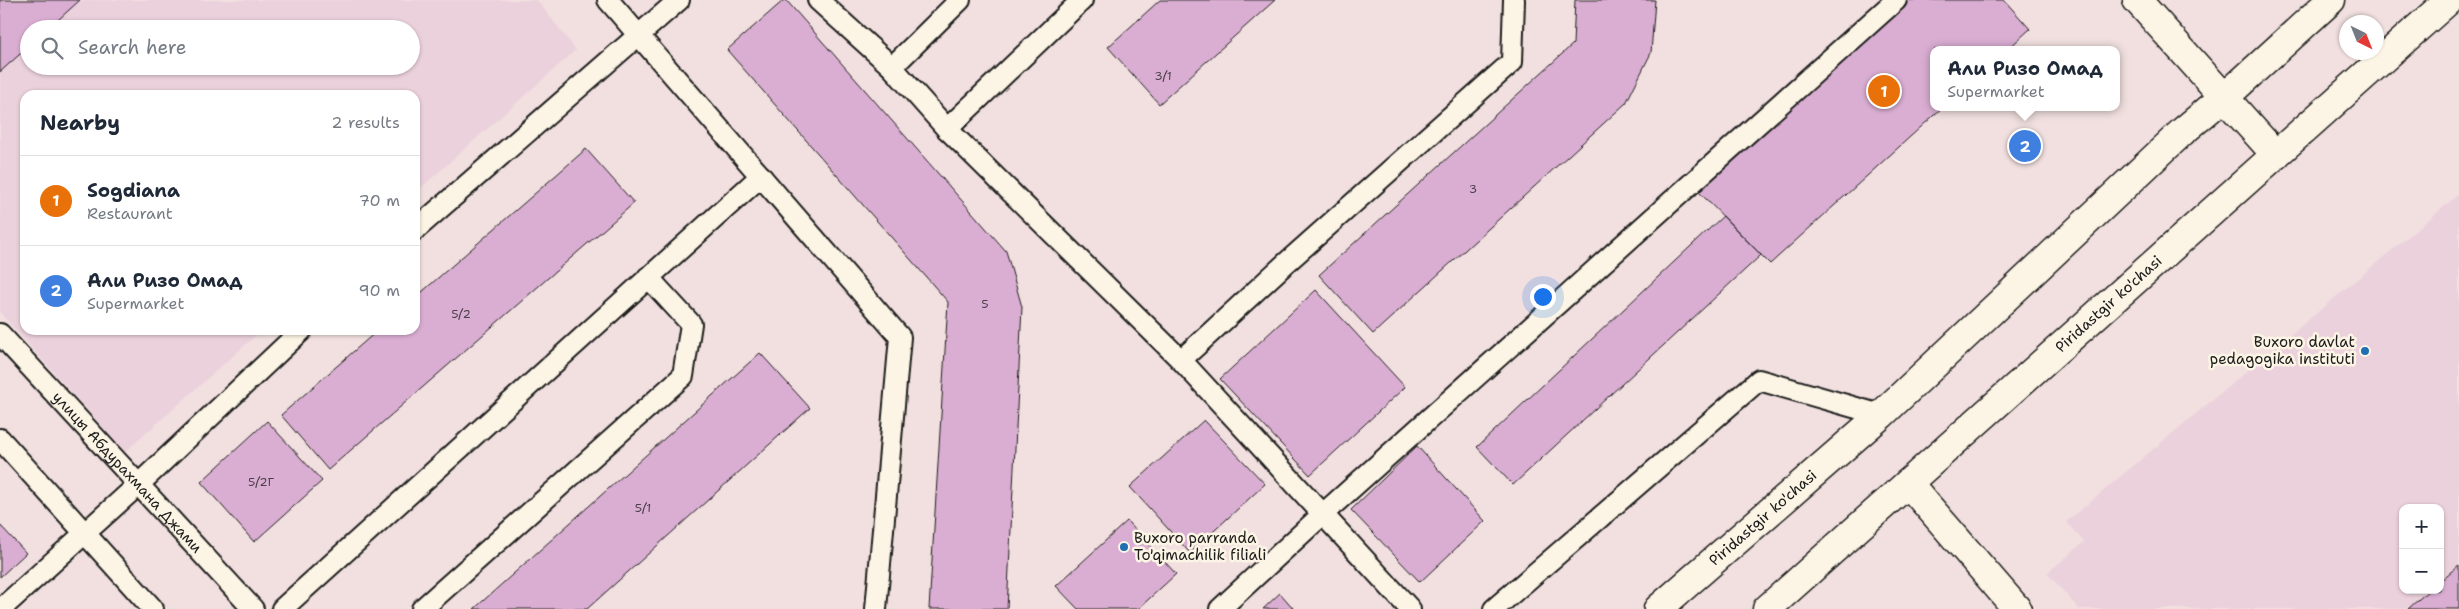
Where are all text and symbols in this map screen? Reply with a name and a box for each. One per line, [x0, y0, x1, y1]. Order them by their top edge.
north arrow [2339, 15, 2384, 60]
search box [20, 20, 420, 75]
icon: search [38, 34, 66, 62]
text: Search here [78, 35, 187, 60]
popup [1930, 46, 2120, 111]
text: Али Ризо Омад [1947, 56, 2103, 81]
house number: 3/1 [1154, 68, 1172, 84]
pin: 1 [1868, 72, 1900, 110]
text: Supermarket [1947, 81, 2045, 102]
text: Nearby [40, 109, 120, 137]
text: 2 results [331, 112, 400, 133]
pin: 2 [2009, 127, 2041, 165]
text: Sogdiana [87, 178, 180, 203]
house number: 3 [1469, 181, 1477, 197]
text: 1 [52, 190, 60, 211]
text: 70 m [359, 190, 400, 211]
text: Restaurant [87, 203, 173, 224]
street label: Piridastgir ko'chasi [2051, 251, 2166, 357]
text: Али Ризо Омад [87, 268, 243, 293]
text: 2 [50, 280, 62, 301]
text: 90 m [359, 280, 400, 301]
your location [1530, 284, 1556, 310]
text: Supermarket [87, 293, 184, 314]
house number: 5 [981, 296, 989, 312]
house number: 5/2 [451, 306, 471, 322]
place label: Buxoro davlat pedagogika instituti [2210, 332, 2355, 369]
marker: Buxoro davlat pedagogika instituti [2359, 345, 2371, 357]
street label: улицы Абдурахмана Джами [48, 387, 207, 558]
street label: Piridastgir ko'chasi [1705, 465, 1821, 570]
house number: 5/2Г [248, 474, 275, 490]
house number: 5/1 [635, 500, 651, 516]
map controls [2399, 504, 2444, 594]
button: + [2399, 504, 2444, 549]
place label: Buxoro parranda To'qimachilik filiali [1134, 528, 1267, 565]
marker: Buxoro parranda To'qimachilik filiali [1118, 541, 1130, 553]
button: − [2399, 549, 2444, 594]

